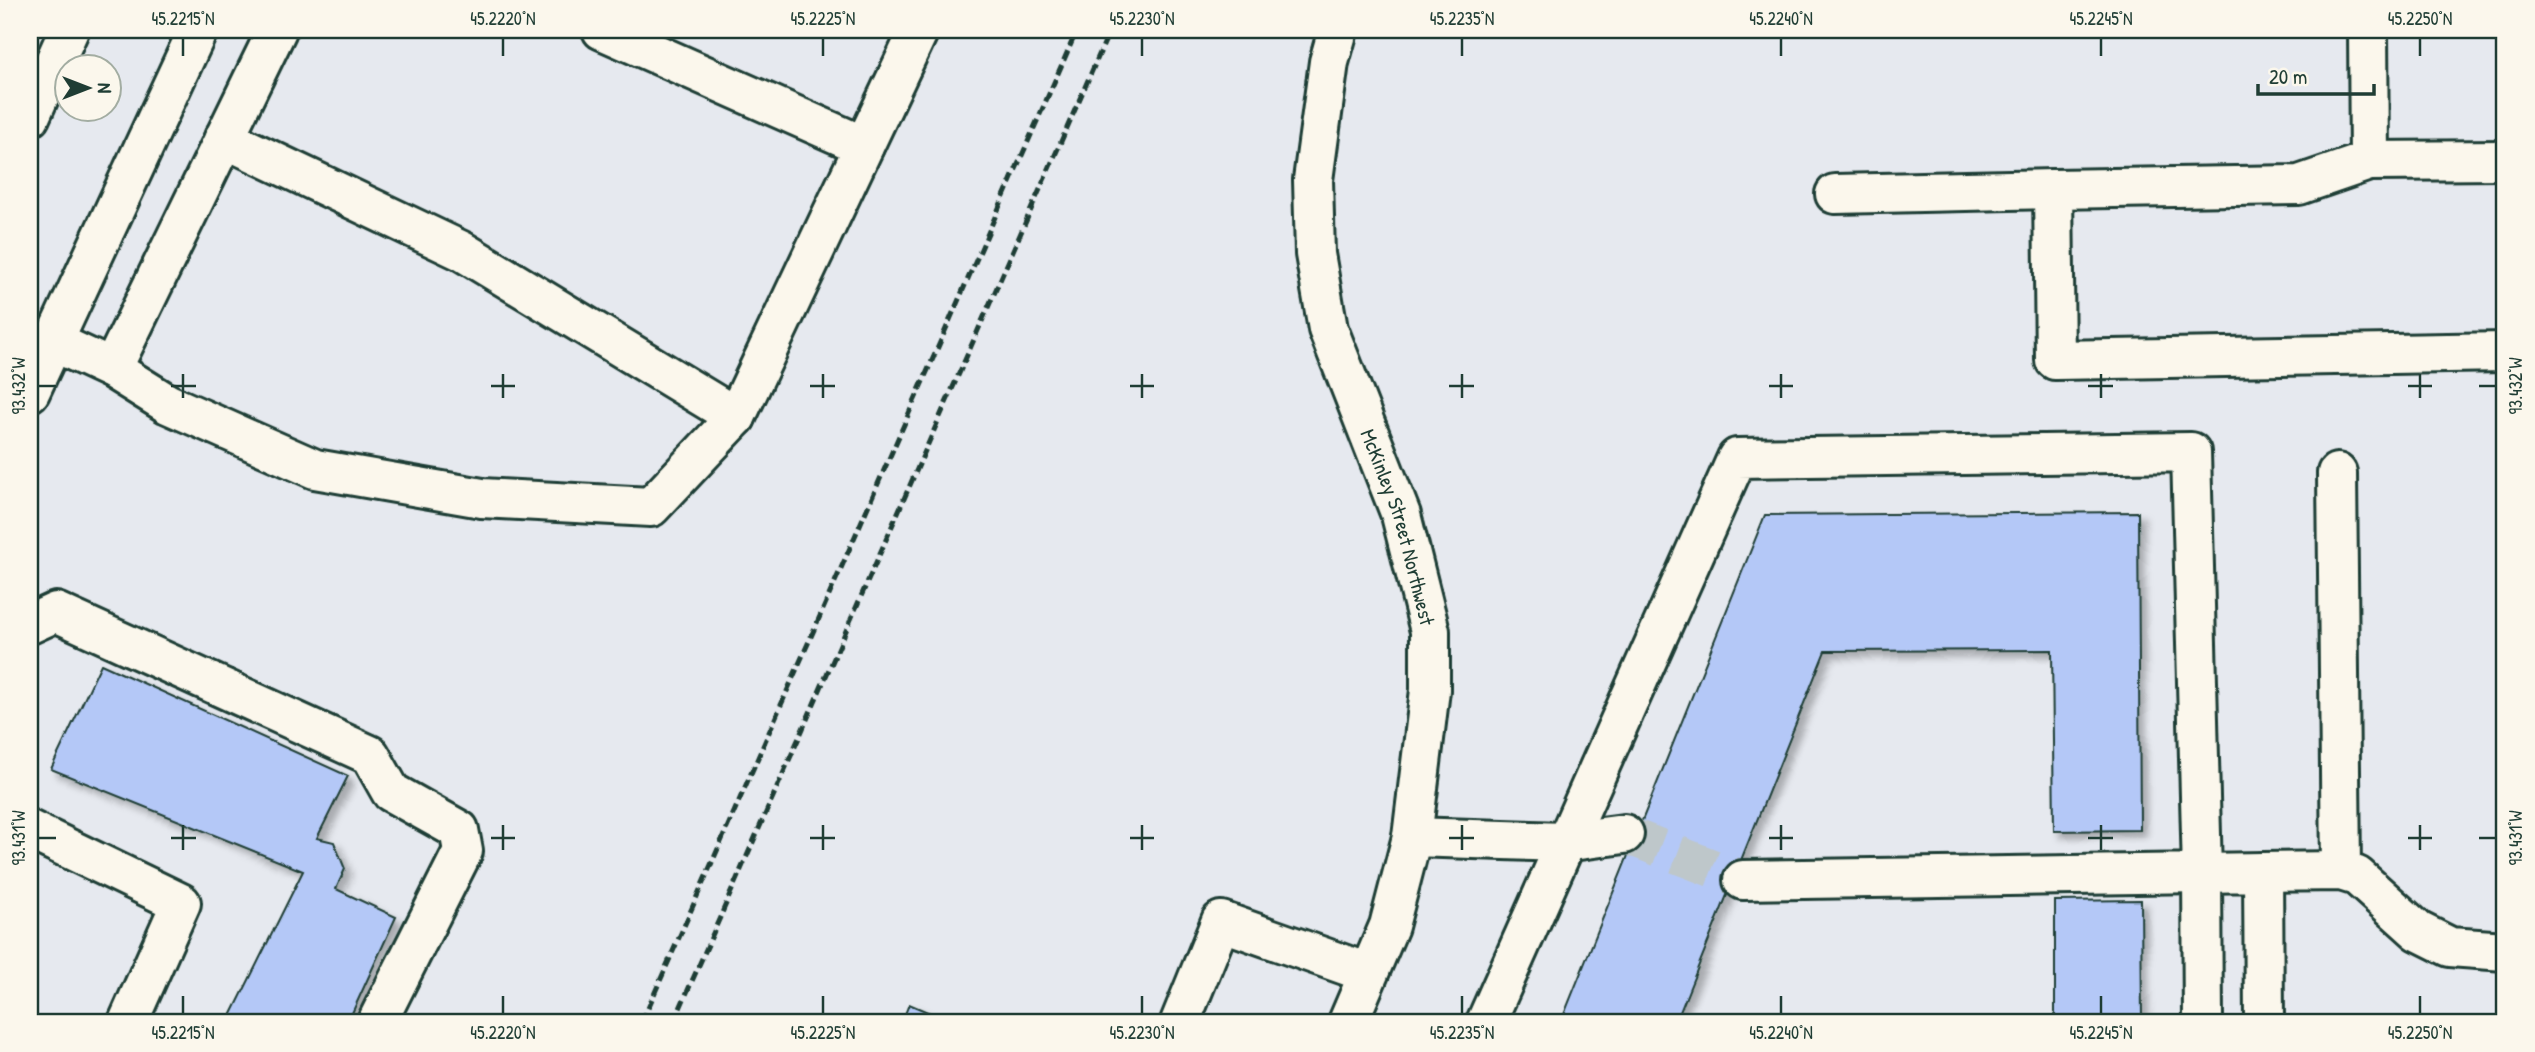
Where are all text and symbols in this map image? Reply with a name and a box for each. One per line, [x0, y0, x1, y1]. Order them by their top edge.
text: 45.2215°N [152, 6, 214, 31]
text: 45.2220°N [470, 6, 536, 31]
text: 45.2225°N [791, 6, 855, 31]
text: 45.2230°N [1110, 6, 1174, 31]
text: 45.2235°N [1430, 6, 1494, 31]
text: 45.2240°N [1749, 6, 1813, 31]
text: 45.2245°N [2069, 6, 2133, 31]
text: 45.2250°N [2388, 6, 2452, 31]
north arrow [52, 52, 122, 122]
scale bar [2258, 52, 2374, 96]
text: 20 m [2269, 62, 2307, 91]
text: N [92, 83, 118, 93]
text: 93.432°W [6, 357, 31, 415]
text: 93.432°W [2503, 357, 2528, 415]
street label: McKinley Street Northwest [1354, 424, 1443, 629]
text: 93.431°W [6, 810, 31, 866]
text: 93.431°W [2503, 810, 2528, 866]
text: 45.2215°N [152, 1020, 214, 1045]
text: 45.2220°N [470, 1020, 536, 1045]
text: 45.2225°N [791, 1020, 855, 1045]
text: 45.2230°N [1110, 1020, 1174, 1045]
text: 45.2235°N [1430, 1020, 1494, 1045]
text: 45.2240°N [1749, 1020, 1813, 1045]
text: 45.2245°N [2069, 1020, 2133, 1045]
text: 45.2250°N [2388, 1020, 2452, 1045]

